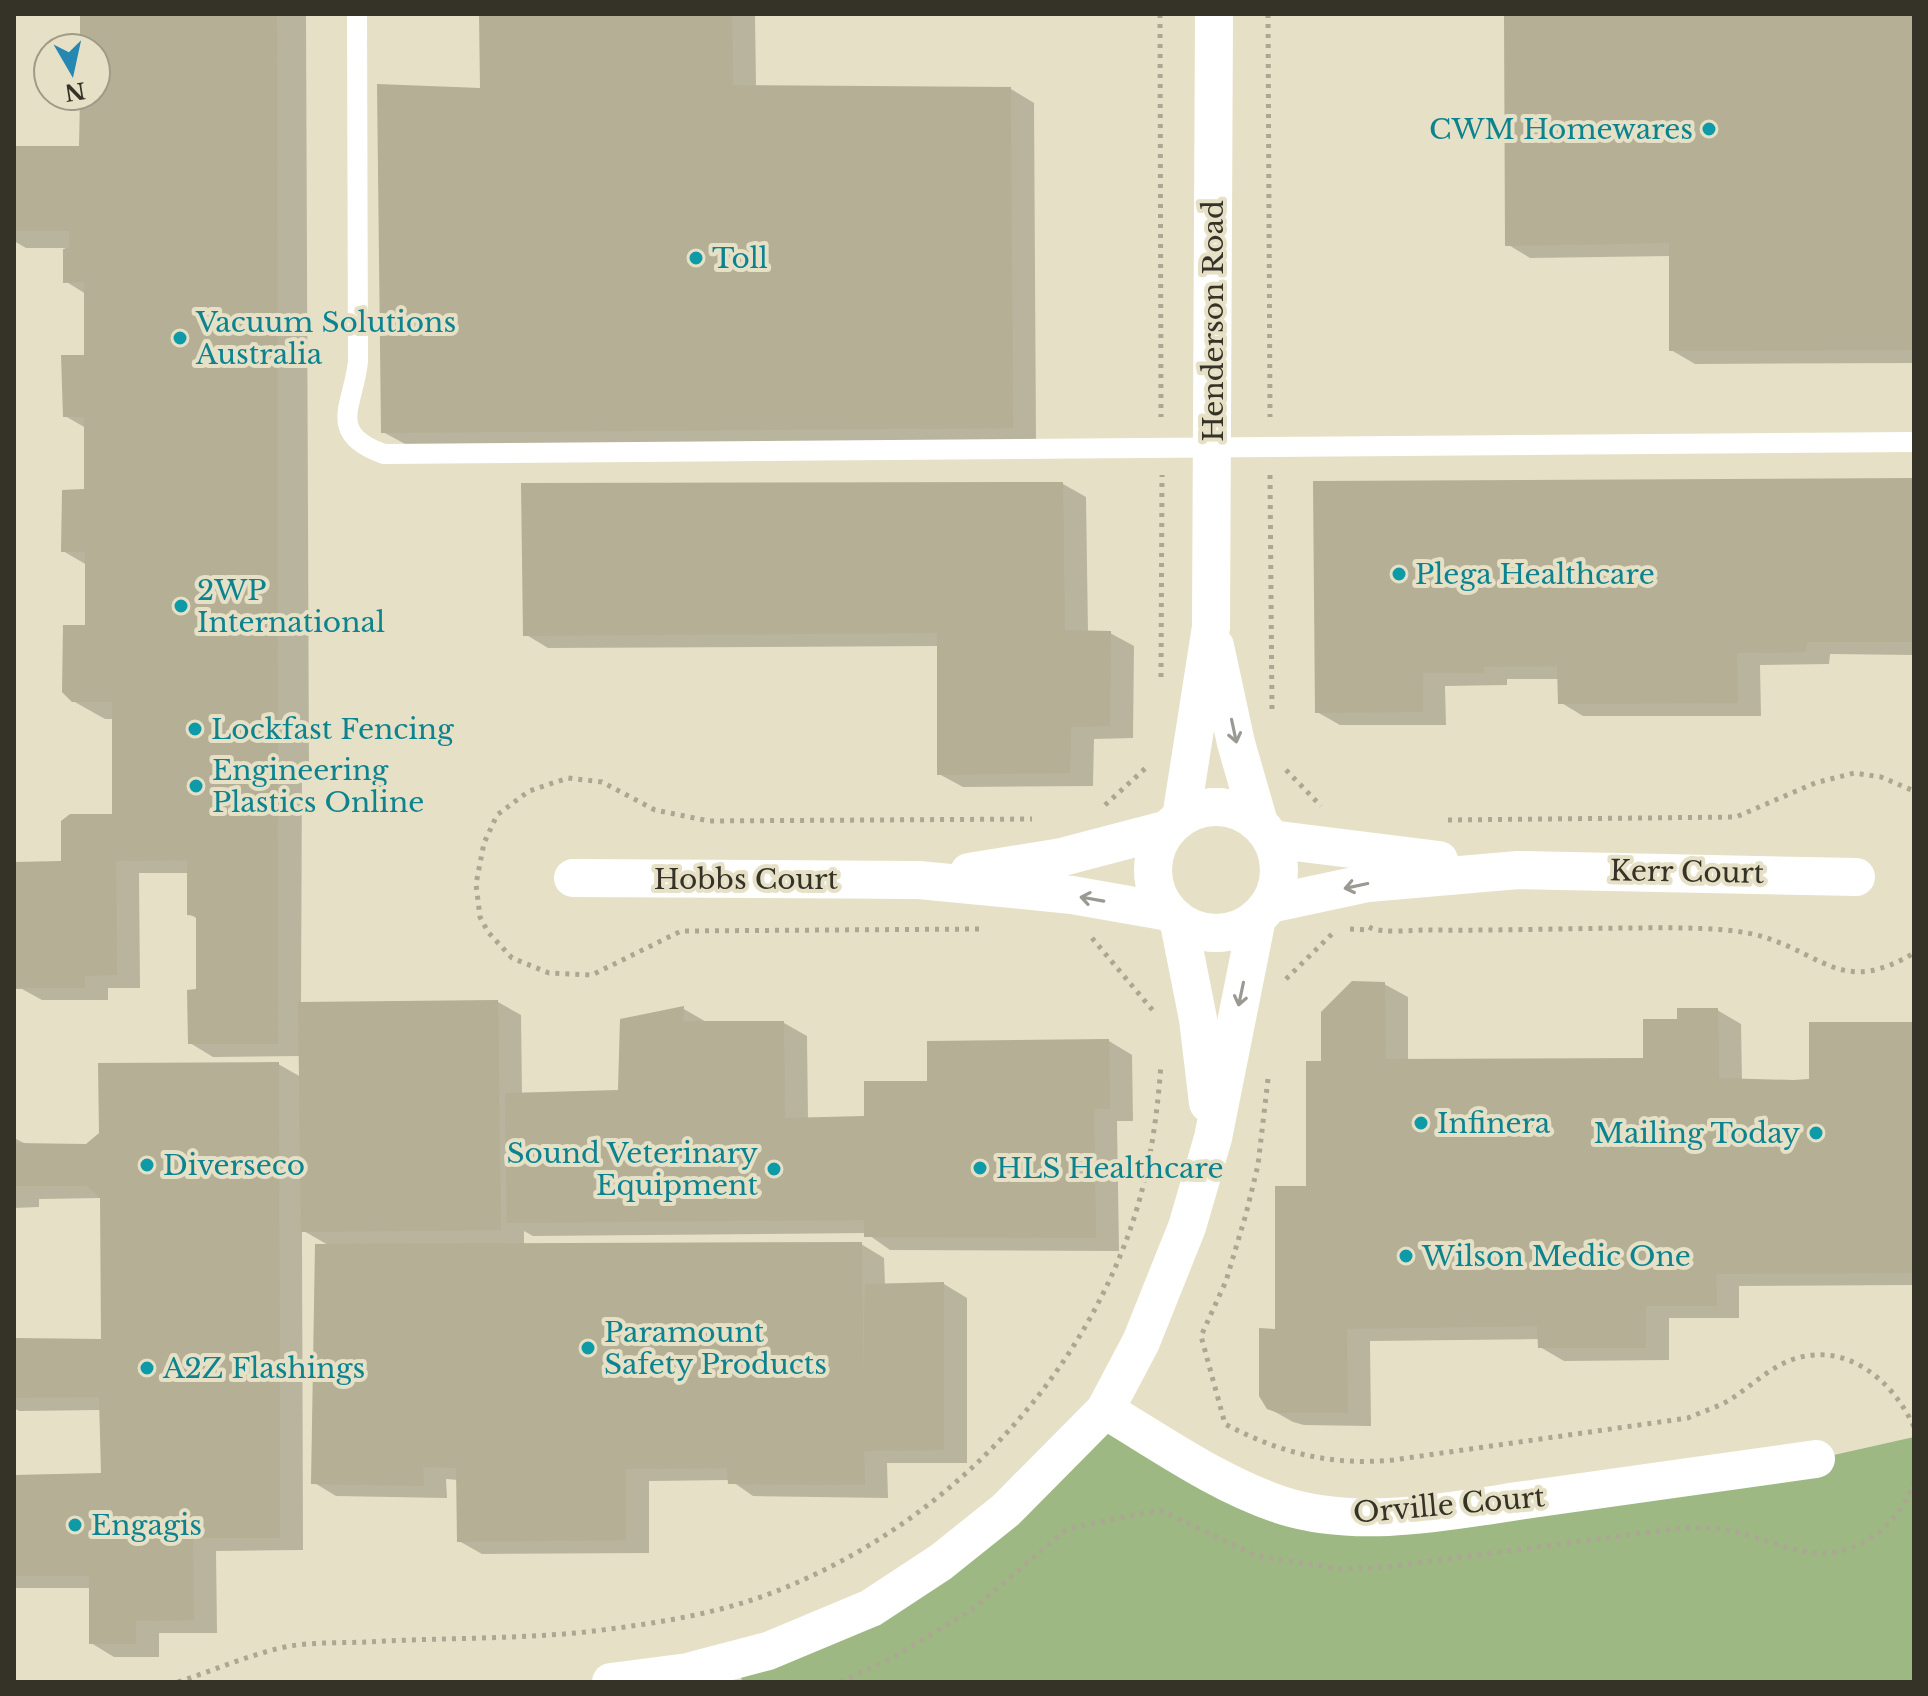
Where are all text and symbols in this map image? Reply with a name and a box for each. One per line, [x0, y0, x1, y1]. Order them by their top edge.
north arrow [32, 32, 112, 112]
text: N [62, 76, 87, 106]
place label: CWM Homewares [1429, 112, 1693, 147]
marker: CWM Homewares [1700, 120, 1718, 138]
street label: Henderson Road [1196, 200, 1231, 442]
place label: Toll [712, 241, 768, 276]
marker: Toll [687, 249, 705, 267]
place label: Vacuum Solutions Australia [195, 305, 456, 372]
marker: Vacuum Solutions Australia [171, 329, 189, 347]
place label: Plega Healthcare [1415, 557, 1655, 592]
marker: Plega Healthcare [1390, 565, 1408, 583]
place label: 2WP International [197, 573, 385, 640]
marker: 2WP International [172, 597, 190, 615]
place label: Lockfast Fencing [211, 712, 455, 747]
one-way arrow [1227, 718, 1242, 743]
marker: Lockfast Fencing [186, 720, 204, 738]
place label: Engineering Plastics Online [212, 753, 424, 820]
marker: Engineering Plastics Online [187, 777, 205, 795]
street label: Kerr Court [1609, 853, 1765, 891]
street label: Hobbs Court [654, 862, 839, 897]
one-way arrow [1344, 879, 1370, 894]
one-way arrow [1079, 890, 1105, 905]
one-way arrow [1233, 981, 1248, 1006]
place label: Infinera [1437, 1106, 1551, 1141]
marker: Infinera [1412, 1114, 1430, 1132]
place label: Mailing Today [1593, 1116, 1800, 1151]
marker: Mailing Today [1807, 1124, 1825, 1142]
place label: Sound Veterinary Equipment [507, 1136, 758, 1203]
place label: Diverseco [163, 1148, 305, 1183]
place label: HLS Healthcare [996, 1151, 1224, 1186]
marker: Diverseco [138, 1156, 156, 1174]
marker: HLS Healthcare [971, 1159, 989, 1177]
marker: Sound Veterinary Equipment [765, 1160, 783, 1178]
place label: Wilson Medic One [1421, 1239, 1691, 1274]
marker: Wilson Medic One [1397, 1247, 1415, 1265]
place label: Paramount Safety Products [604, 1315, 827, 1382]
marker: Paramount Safety Products [579, 1339, 597, 1357]
place label: A2Z Flashings [162, 1351, 365, 1386]
marker: A2Z Flashings [138, 1359, 156, 1377]
street label: Orville Court [1352, 1479, 1547, 1531]
place label: Engagis [91, 1508, 202, 1543]
marker: Engagis [66, 1516, 84, 1534]

